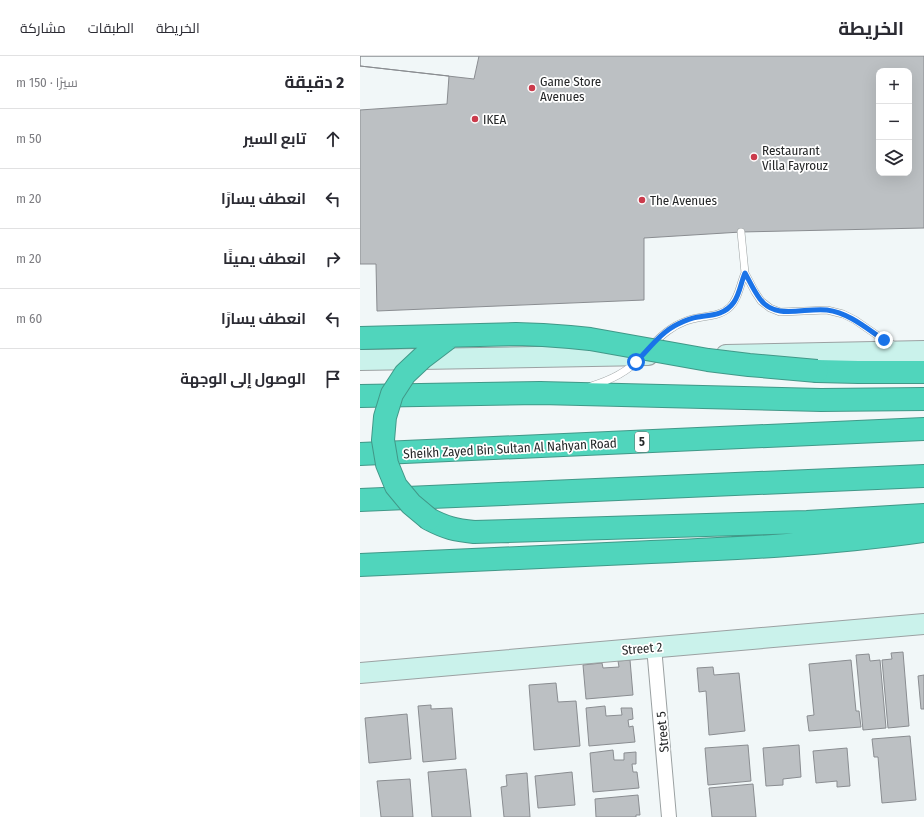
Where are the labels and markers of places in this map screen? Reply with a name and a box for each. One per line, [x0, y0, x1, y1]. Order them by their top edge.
place label: Game Store Avenues [540, 74, 601, 104]
marker: Game Store Avenues [527, 83, 537, 93]
place label: IKEA [483, 112, 506, 127]
marker: IKEA [470, 114, 480, 124]
place label: Restaurant Villa Fayrouz [762, 143, 828, 173]
marker: Restaurant Villa Fayrouz [749, 152, 759, 162]
place label: The Avenues [650, 193, 717, 208]
marker: The Avenues [637, 195, 647, 205]

